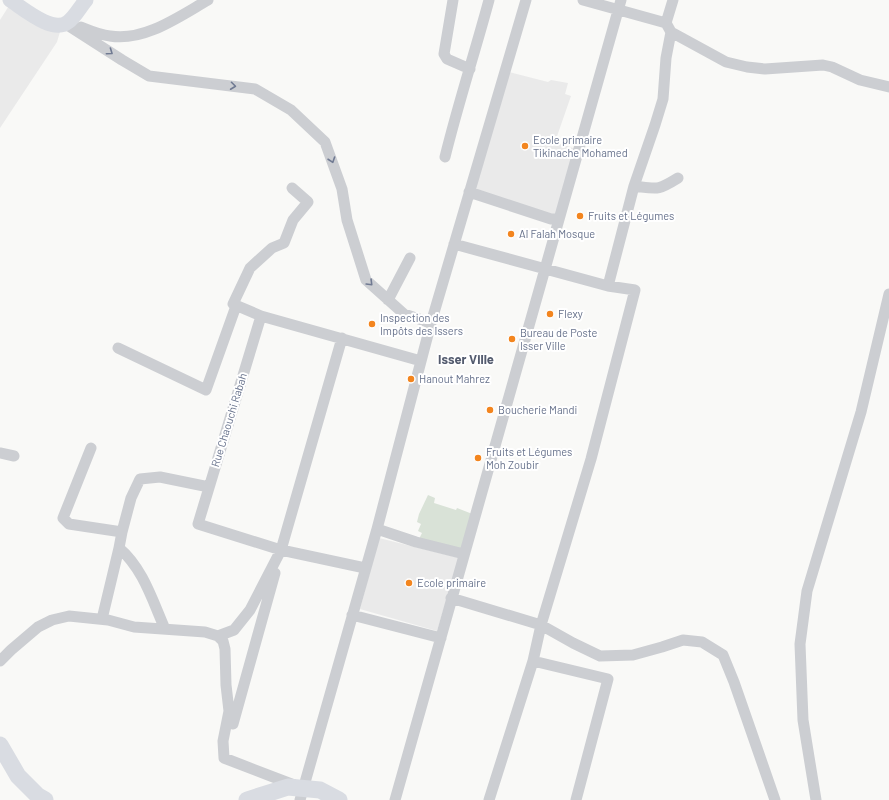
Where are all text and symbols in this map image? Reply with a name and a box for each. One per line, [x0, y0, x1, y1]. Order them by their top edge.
one-way arrow [106, 47, 113, 54]
one-way arrow [230, 81, 236, 90]
place label: Ecole primaire Tikinache Mohamed [533, 133, 628, 159]
marker: Ecole primaire Tikinache Mohamed [520, 141, 530, 151]
one-way arrow [327, 157, 335, 164]
place label: Fruits et Légumes [588, 209, 674, 222]
marker: Fruits et Légumes [575, 211, 585, 221]
place label: Al Falah Mosque [519, 227, 595, 240]
marker: Al Falah Mosque [506, 229, 516, 239]
one-way arrow [365, 278, 373, 286]
place label: Flexy [558, 307, 583, 320]
marker: Flexy [545, 309, 555, 319]
place label: Inspection des Impôts des Issers [380, 311, 463, 337]
marker: Inspection des Impôts des Issers [367, 319, 377, 329]
place label: Bureau de Poste Isser Ville [520, 326, 598, 352]
marker: Bureau de Poste Isser Ville [507, 334, 517, 344]
district label: Isser Ville [438, 351, 494, 367]
street label: Rue Chaouchi Rabah [208, 371, 249, 468]
place label: Hanout Mahrez [419, 372, 490, 385]
marker: Hanout Mahrez [406, 374, 416, 384]
place label: Boucherie Mandi [498, 403, 577, 416]
marker: Boucherie Mandi [485, 405, 495, 415]
place label: Fruits et Légumes Moh Zoubir [486, 445, 572, 471]
marker: Fruits et Légumes Moh Zoubir [473, 453, 483, 463]
place label: Ecole primaire [417, 576, 486, 589]
marker: Ecole primaire [404, 578, 414, 588]

